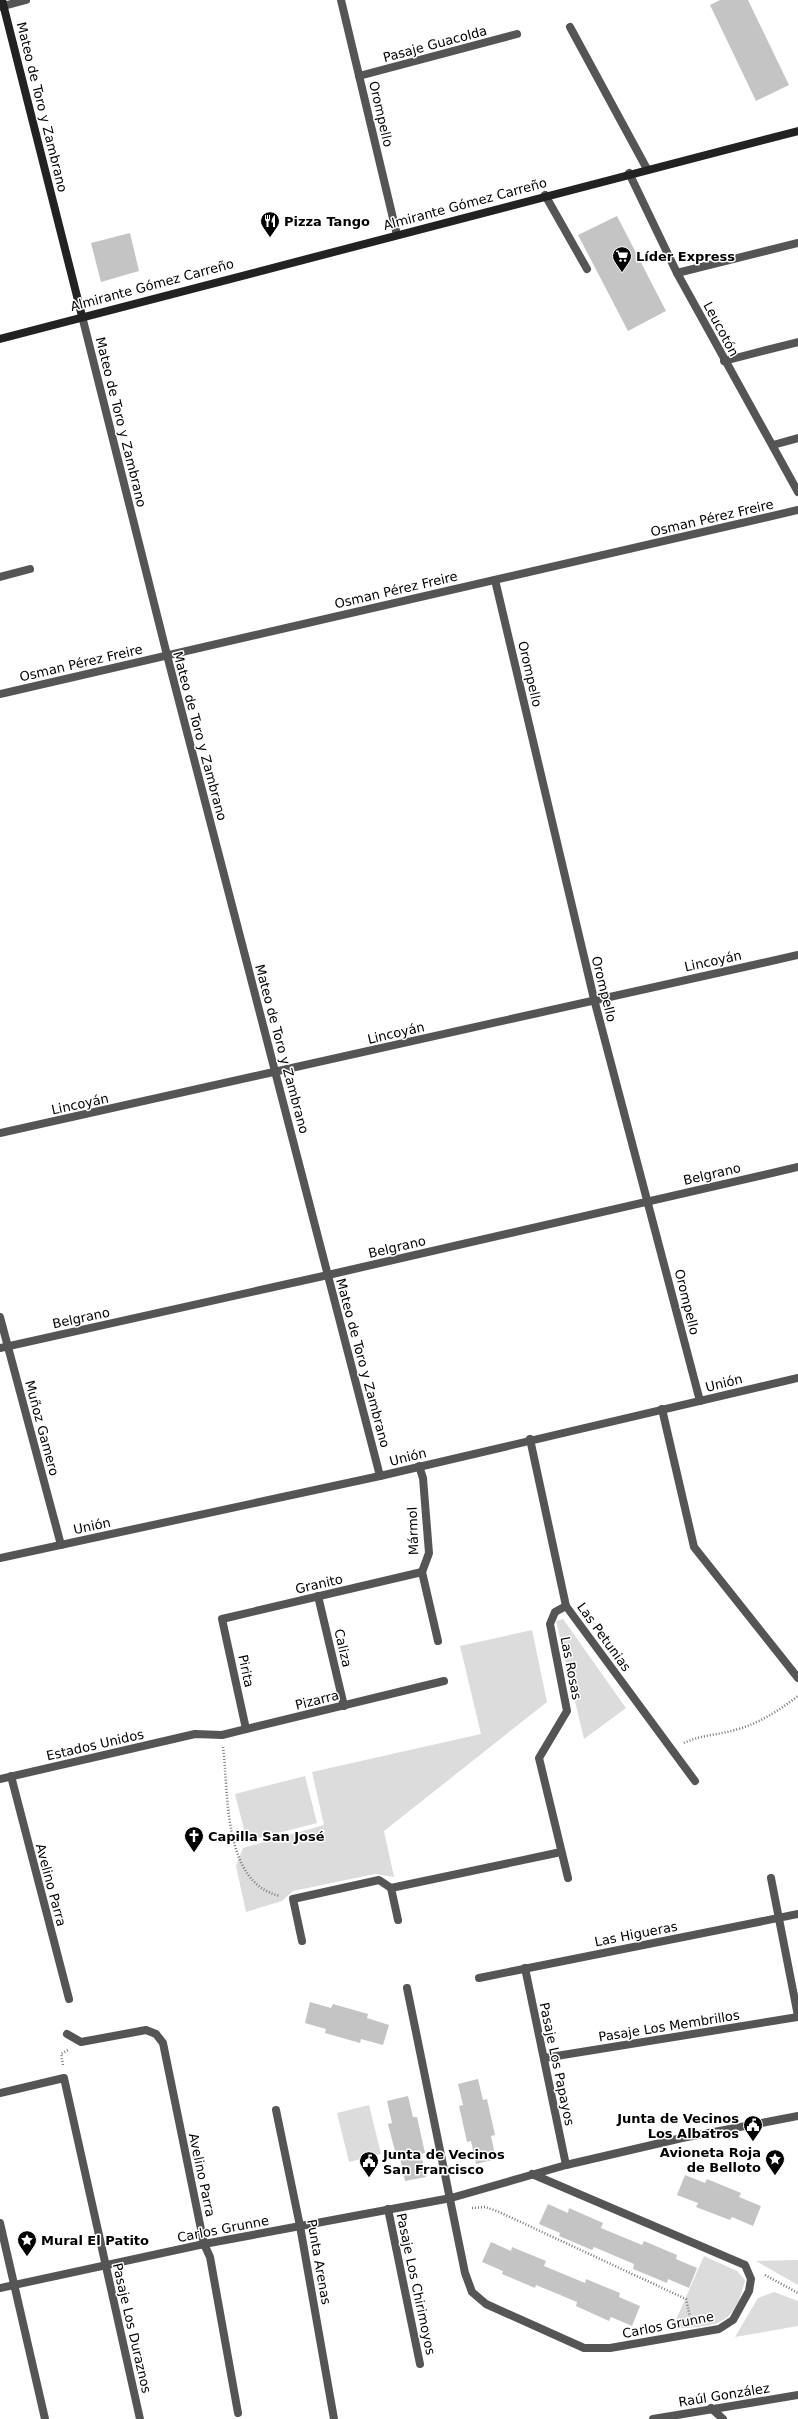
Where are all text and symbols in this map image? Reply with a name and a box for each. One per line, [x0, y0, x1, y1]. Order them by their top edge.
street label: Mateo de Toro y Zambrano [14, 20, 70, 194]
street label: Pasaje Guacolda [381, 23, 489, 65]
street label: Orompello [366, 80, 396, 149]
street label: Almirante Gómez Carreño [382, 175, 548, 233]
restaurant icon: Pizza Tango [259, 210, 281, 238]
place label: Pizza Tango [284, 214, 370, 229]
supermarket icon: Líder Express [611, 245, 633, 273]
place label: Líder Express [636, 249, 735, 264]
street label: Almirante Gómez Carreño [69, 256, 235, 314]
street label: Leucotón [700, 299, 742, 359]
street label: Mateo de Toro y Zambrano [93, 335, 149, 509]
street label: Osman Pérez Freire [649, 497, 775, 539]
street label: Osman Pérez Freire [333, 569, 459, 611]
street label: Orompello [515, 640, 545, 709]
street label: Osman Pérez Freire [18, 642, 144, 684]
street label: Mateo de Toro y Zambrano [170, 650, 230, 822]
street label: Lincoyán [683, 948, 743, 974]
street label: Orompello [589, 955, 619, 1024]
street label: Mateo de Toro y Zambrano [252, 963, 312, 1135]
street label: Lincoyán [366, 1019, 426, 1047]
street label: Lincoyán [50, 1091, 110, 1117]
street label: Belgrano [682, 1160, 742, 1188]
street label: Belgrano [367, 1233, 427, 1261]
street label: Orompello [672, 1268, 702, 1337]
street label: Mateo de Toro y Zambrano [333, 1277, 393, 1449]
street label: Belgrano [51, 1305, 111, 1331]
street label: Unión [704, 1371, 744, 1395]
street label: Muñoz Gamero [22, 1379, 62, 1477]
street label: Unión [388, 1445, 428, 1469]
street label: Mármol [405, 1506, 421, 1556]
street label: Unión [72, 1515, 112, 1537]
street label: Granito [294, 1571, 344, 1597]
street label: Las Petunias [574, 1600, 634, 1675]
street label: Caliza [331, 1627, 355, 1669]
street label: Las Rosas [558, 1635, 585, 1701]
street label: Pirita [235, 1653, 257, 1689]
street label: Pizarra [294, 1687, 340, 1713]
street label: Estados Unidos [45, 1726, 145, 1764]
church icon: Capilla San José [183, 1825, 205, 1853]
place label: Capilla San José [208, 1829, 325, 1844]
street label: Avelino Parra [33, 1842, 69, 1928]
street label: Las Higueras [593, 1919, 679, 1949]
street label: Pasaje Los Papayos [537, 2001, 577, 2127]
street label: Pasaje Los Membrillos [597, 2007, 741, 2045]
place label: Junta de Vecinos Los Albatros [616, 2111, 739, 2141]
public building icon: Junta de Vecinos Los Albatros [742, 2114, 764, 2142]
street label: Avelino Parra [186, 2132, 218, 2218]
place label: Avioneta Roja de Belloto [660, 2145, 761, 2175]
place label: Junta de Vecinos San Francisco [382, 2147, 505, 2177]
place icon: Avioneta Roja de Belloto [764, 2148, 786, 2176]
public building icon: Junta de Vecinos San Francisco [358, 2150, 380, 2178]
street label: Pasaje Los Chirimoyos [394, 2212, 438, 2356]
street label: Carlos Grunne [176, 2213, 270, 2245]
street label: Punta Arenas [304, 2218, 334, 2306]
place icon: Mural El Patito [16, 2229, 38, 2257]
place label: Mural El Patito [41, 2233, 149, 2248]
street label: Pasaje Los Duraznos [110, 2262, 154, 2395]
street label: Carlos Grunne [621, 2309, 715, 2341]
street label: Raúl González [677, 2380, 771, 2410]

